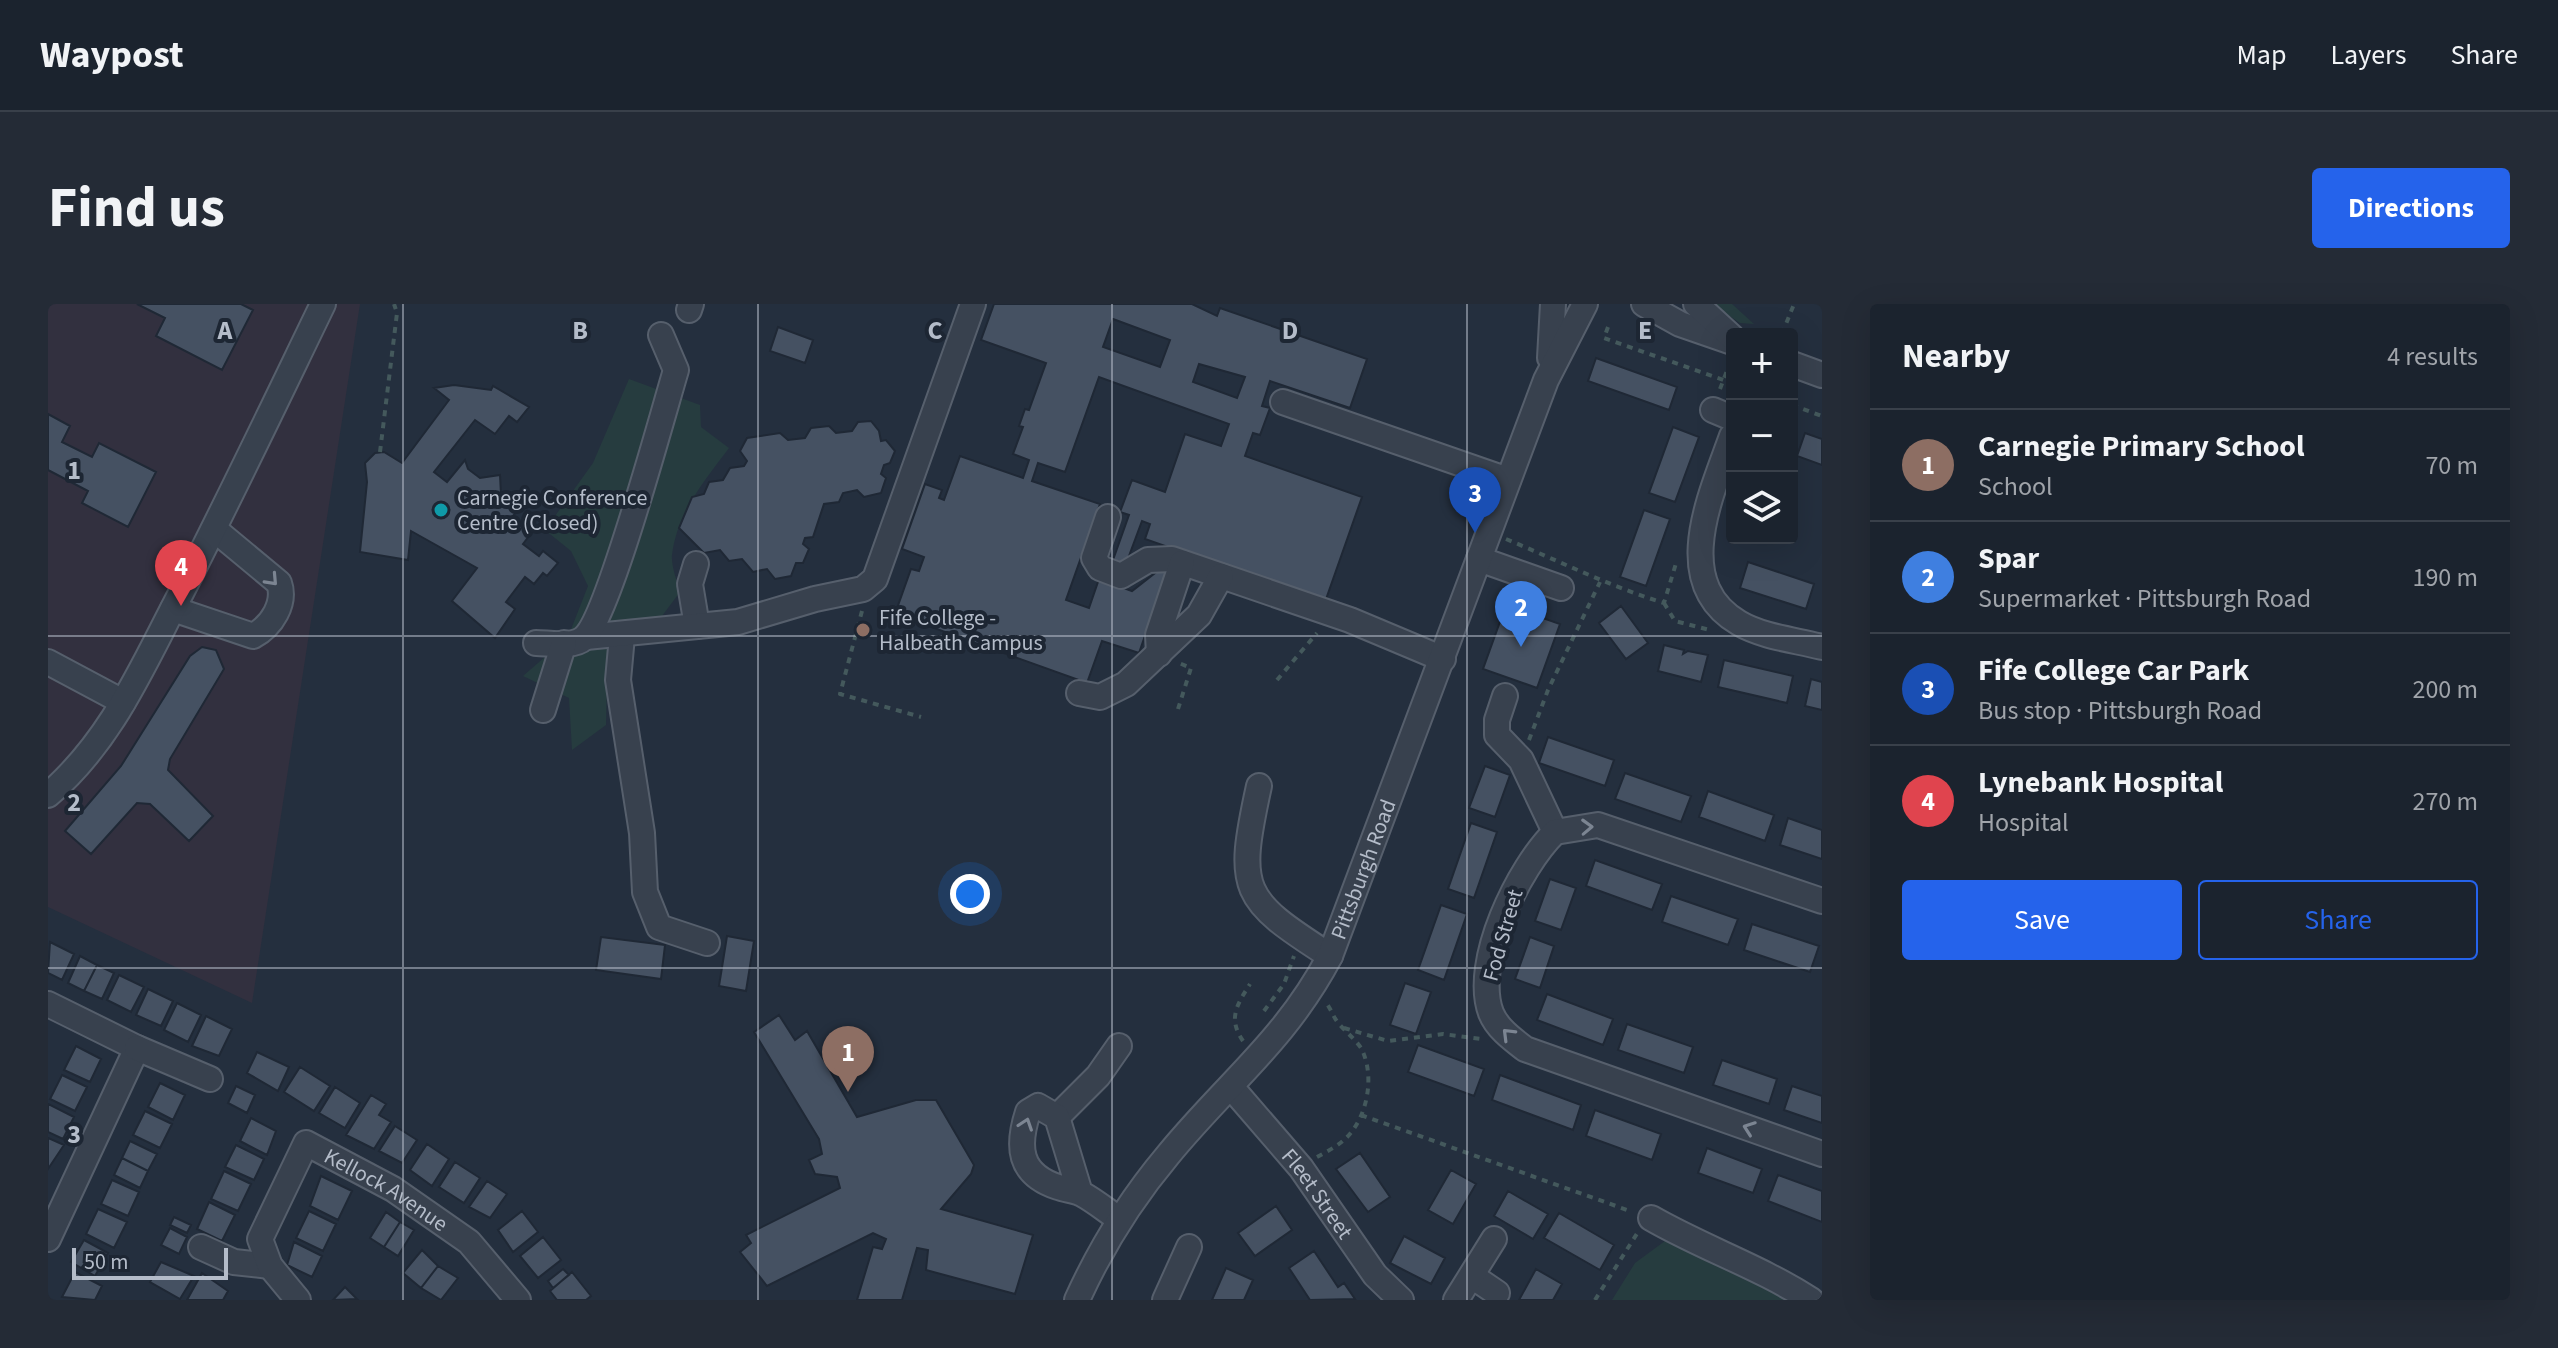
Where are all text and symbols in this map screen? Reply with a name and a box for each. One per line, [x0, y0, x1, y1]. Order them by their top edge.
text: Waypost [40, 28, 184, 82]
text: Map [2236, 35, 2286, 75]
text: Layers [2330, 35, 2406, 75]
text: Share [2450, 35, 2518, 75]
button: Directions [2312, 168, 2510, 248]
text: Find us [48, 169, 225, 248]
text: A [217, 312, 234, 349]
text: B [572, 312, 588, 349]
text: C [927, 312, 943, 349]
text: D [1282, 312, 1298, 349]
text: E [1638, 312, 1652, 349]
map controls [1726, 328, 1798, 544]
button: + [1726, 328, 1798, 400]
text: Nearby [1902, 332, 2010, 381]
text: 4 results [2387, 338, 2478, 375]
button: − [1726, 400, 1798, 472]
text: Carnegie Primary School [1978, 425, 2305, 468]
text: 1 [1921, 447, 1935, 484]
text: 70 m [2425, 447, 2478, 484]
text: 1 [67, 452, 81, 489]
pin: 3 [1449, 467, 1501, 533]
text: School [1978, 468, 2053, 505]
button: layers [1726, 472, 1798, 544]
place label: Carnegie Conference Centre (Closed) [457, 482, 647, 539]
marker: Carnegie Conference Centre (Closed) [432, 501, 450, 519]
text: Spar [1978, 537, 2039, 580]
pin: 4 [155, 540, 207, 606]
text: 2 [1921, 559, 1935, 596]
text: 190 m [2412, 559, 2478, 596]
one-way arrow [263, 571, 278, 585]
text: Supermarket · Pittsburgh Road [1978, 580, 2311, 617]
pin: 2 [1495, 581, 1547, 647]
place label: Fife College - Halbeath Campus [879, 602, 1043, 659]
marker: Fife College - Halbeath Campus [854, 621, 872, 639]
text: Fife College Car Park [1978, 649, 2249, 692]
text: 3 [1921, 671, 1935, 708]
text: 200 m [2412, 671, 2478, 708]
text: Bus stop · Pittsburgh Road [1978, 692, 2262, 729]
text: Lynebank Hospital [1978, 761, 2223, 804]
text: 4 [1921, 783, 1935, 820]
text: 270 m [2412, 783, 2478, 820]
text: 2 [67, 784, 81, 821]
street label: Pittsburgh Road [1323, 795, 1404, 944]
text: Hospital [1978, 804, 2069, 841]
one-way arrow [1581, 818, 1594, 835]
your location [950, 874, 990, 914]
button: Save [1902, 880, 2182, 960]
button: Share [2198, 880, 2478, 960]
street label: Fod Street [1475, 885, 1531, 985]
pin: 1 [822, 1026, 874, 1092]
one-way arrow [1503, 1029, 1517, 1043]
text: 3 [67, 1116, 81, 1153]
one-way arrow [1016, 1118, 1032, 1132]
one-way arrow [1743, 1121, 1757, 1137]
street label: Kellock Avenue [318, 1140, 454, 1240]
street label: Fleet Street [1274, 1141, 1361, 1246]
scale bar [72, 1244, 228, 1280]
text: 50 m [84, 1246, 129, 1278]

